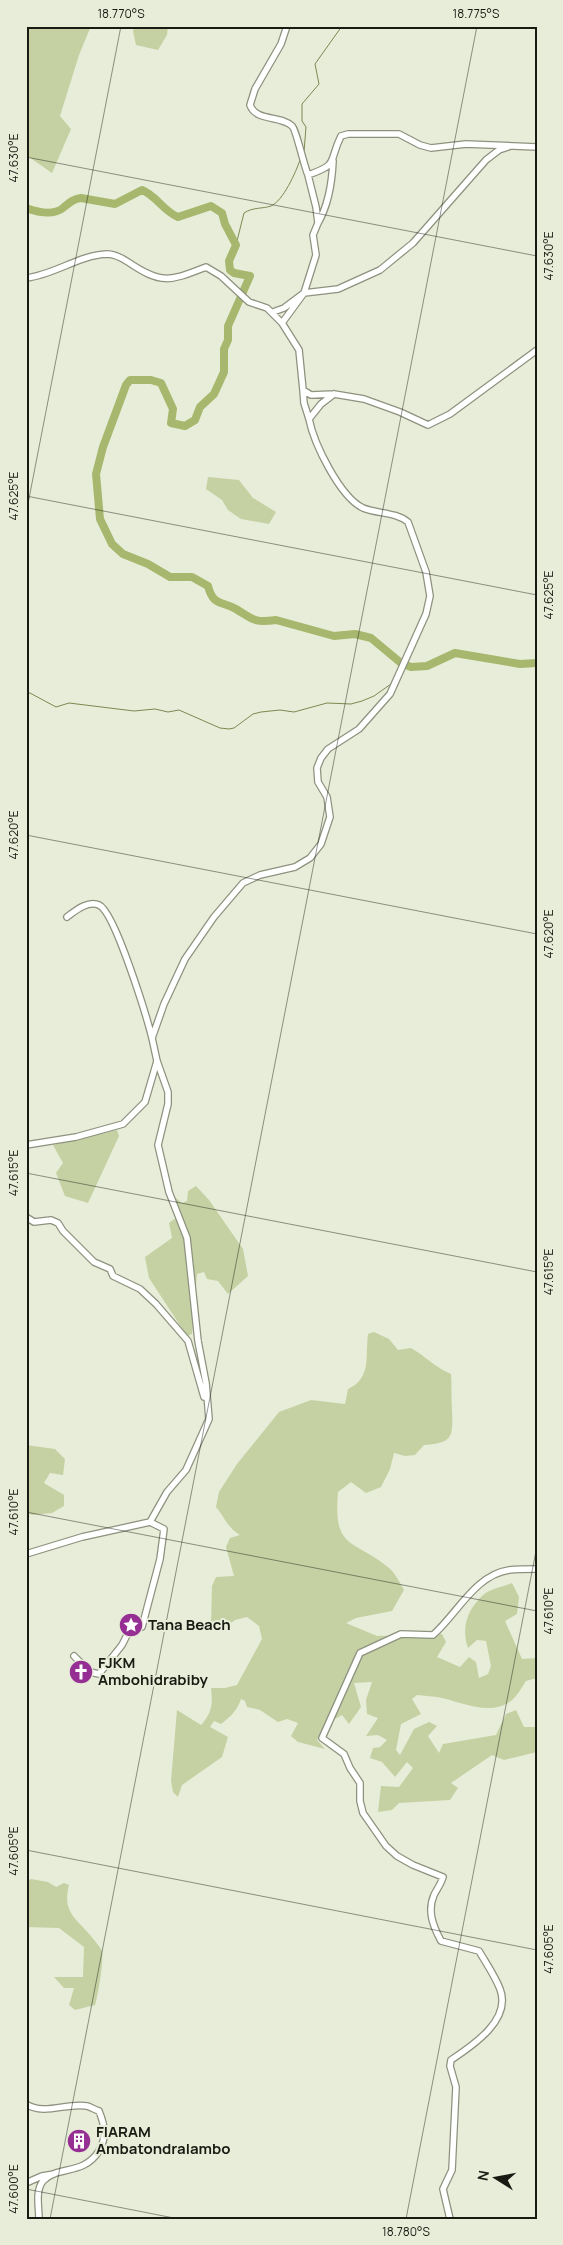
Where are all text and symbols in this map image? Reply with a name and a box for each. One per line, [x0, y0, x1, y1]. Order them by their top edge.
text: 18.770°S [97, 5, 145, 22]
text: 18.775°S [453, 5, 499, 22]
text: 47.630°E [5, 133, 22, 182]
text: 47.630°E [540, 231, 557, 280]
text: 47.625°E [5, 471, 22, 520]
text: 47.625°E [540, 570, 557, 619]
text: 47.620°E [5, 810, 22, 860]
text: 47.620°E [540, 909, 557, 959]
text: 47.615°E [5, 1150, 22, 1196]
text: 47.615°E [540, 1249, 557, 1295]
text: 47.610°E [5, 1488, 22, 1535]
text: 47.610°E [540, 1587, 557, 1634]
place icon: Tana Beach [118, 1612, 144, 1638]
place label: Tana Beach [148, 1614, 231, 1635]
place label: FJKM Ambohidrabiby [98, 1652, 208, 1690]
church icon: FJKM Ambohidrabiby [68, 1659, 94, 1685]
text: 47.605°E [5, 1826, 22, 1876]
text: 47.605°E [540, 1924, 557, 1974]
place label: FIARAM Ambatondralambo [96, 2121, 231, 2159]
building icon: FIARAM Ambatondralambo [66, 2128, 92, 2154]
north arrow [470, 2152, 520, 2202]
text: 47.600°E [5, 2164, 22, 2214]
text: N [472, 2169, 493, 2182]
text: 18.780°S [382, 2223, 430, 2240]

